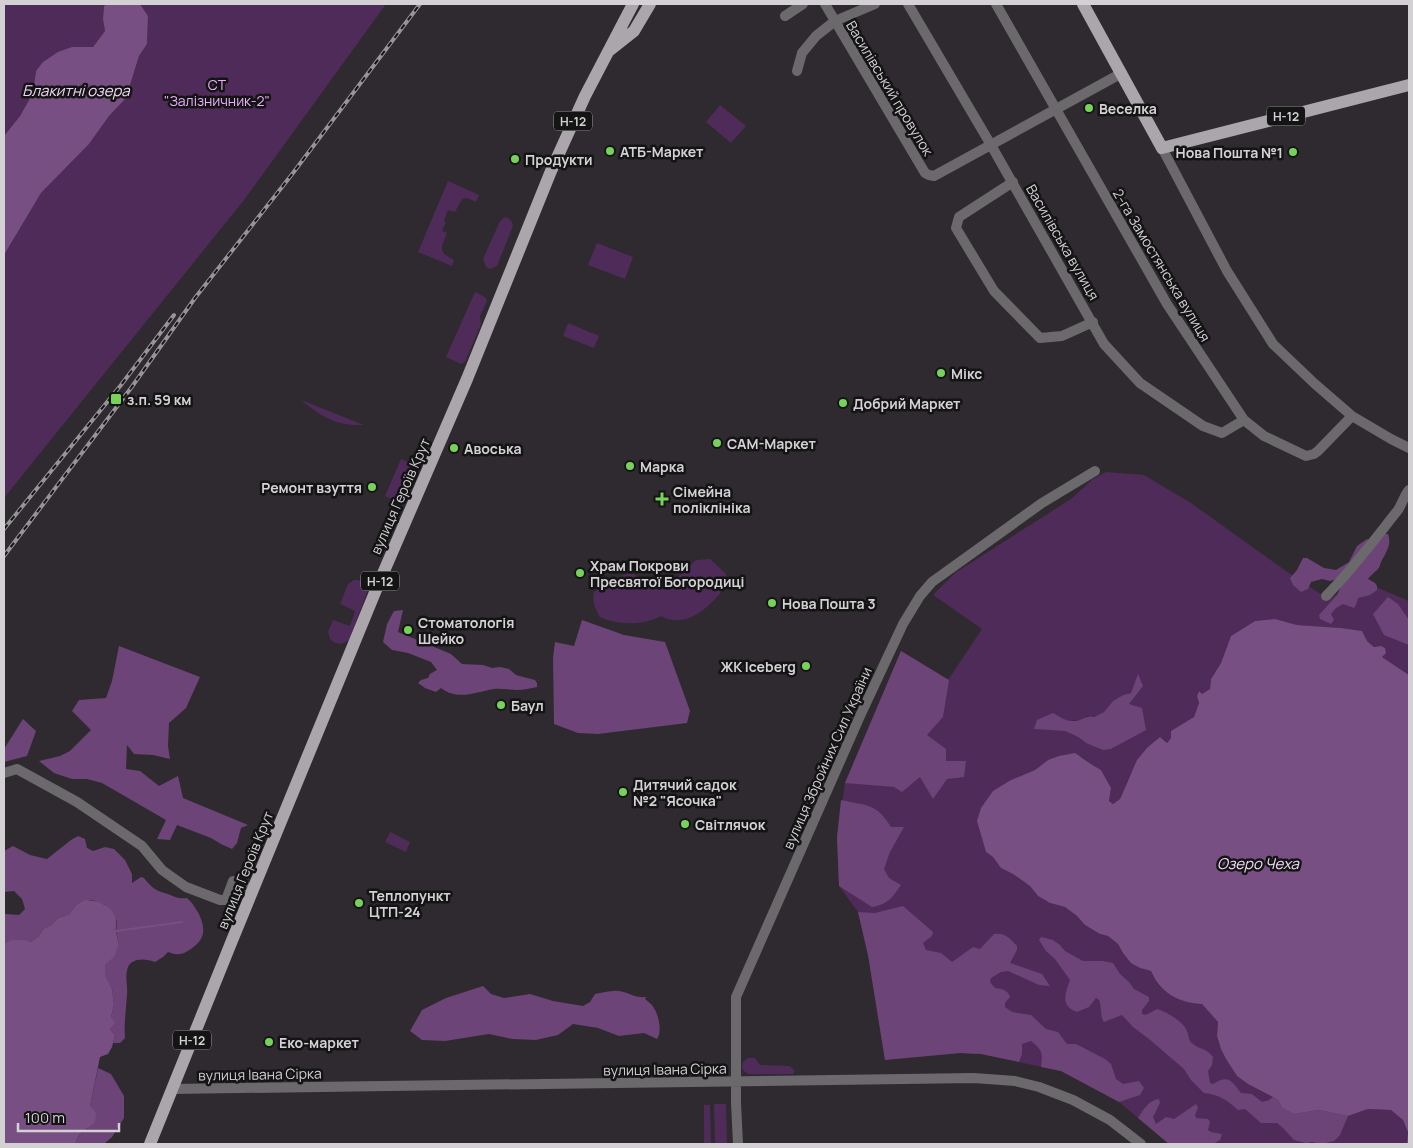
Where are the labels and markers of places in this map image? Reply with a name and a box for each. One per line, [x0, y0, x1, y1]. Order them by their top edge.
place label: Веселка [1099, 99, 1157, 118]
marker: Веселка [1083, 102, 1095, 114]
place label: АТБ-Маркет [620, 142, 704, 161]
place label: Нова Пошта №1 [1176, 143, 1283, 162]
marker: АТБ-Маркет [604, 145, 616, 157]
marker: Нова Пошта №1 [1287, 146, 1299, 158]
place label: Продукти [525, 150, 593, 169]
marker: Продукти [509, 153, 521, 165]
place label: Мікс [951, 364, 982, 383]
marker: Мікс [935, 367, 947, 379]
place label: з.п. 59 км [127, 390, 191, 409]
marker: з.п. 59 км [109, 392, 123, 406]
place label: Добрий Маркет [853, 394, 961, 413]
marker: Добрий Маркет [837, 397, 849, 409]
place label: САМ-Маркет [727, 434, 816, 453]
marker: САМ-Маркет [711, 437, 723, 449]
place label: Авоська [464, 439, 521, 458]
marker: Авоська [448, 442, 460, 454]
place label: Марка [640, 457, 684, 476]
marker: Марка [624, 460, 636, 472]
place label: Ремонт взуття [261, 478, 362, 497]
marker: Ремонт взуття [366, 481, 378, 493]
place label: Сімейна поліклініка [673, 482, 751, 517]
marker: Сімейна поліклініка [655, 492, 669, 506]
place label: Храм Покрови Пресвятої Богородиці [590, 556, 744, 591]
marker: Храм Покрови Пресвятої Богородиці [574, 567, 586, 579]
place label: Нова Пошта 3 [782, 594, 876, 613]
marker: Нова Пошта 3 [766, 597, 778, 609]
place label: Стоматологія Шейко [418, 613, 514, 648]
marker: Стоматологія Шейко [402, 624, 414, 636]
place label: ЖК Iceberg [720, 657, 796, 676]
marker: ЖК Iceberg [800, 660, 812, 672]
place label: Баул [511, 696, 544, 715]
marker: Баул [495, 699, 507, 711]
place label: Дитячий садок №2 "Ясочка" [633, 775, 737, 810]
marker: Дитячий садок №2 "Ясочка" [617, 786, 629, 798]
place label: Світлячок [695, 815, 766, 834]
marker: Світлячок [679, 818, 691, 830]
place label: Теплопункт ЦТП-24 [369, 886, 451, 921]
marker: Теплопункт ЦТП-24 [353, 897, 365, 909]
place label: Еко-маркет [279, 1033, 359, 1052]
marker: Еко-маркет [263, 1036, 275, 1048]

